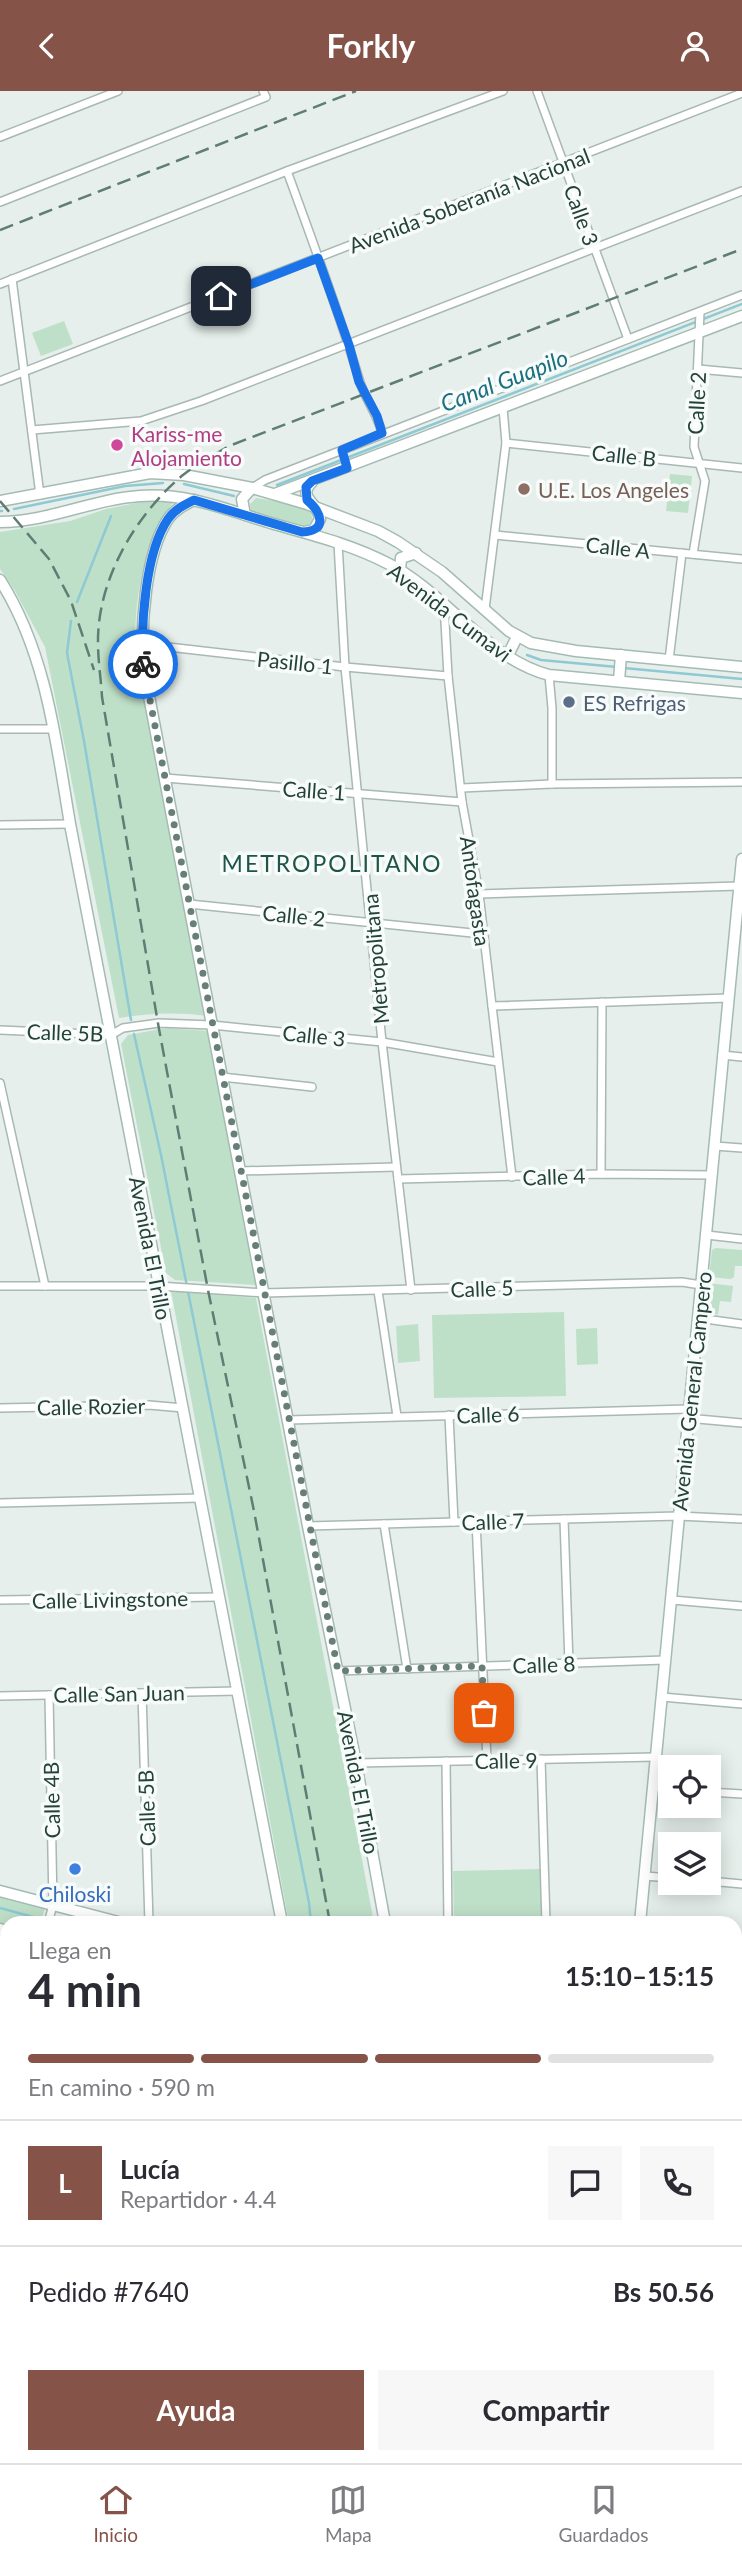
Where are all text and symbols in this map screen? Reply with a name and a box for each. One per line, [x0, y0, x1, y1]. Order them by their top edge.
text: Forkly [327, 26, 415, 65]
icon: back [28, 27, 66, 65]
icon: person [676, 27, 714, 65]
street label: Avenida Soberanía Nacional [345, 142, 593, 258]
street label: Calle 3 [559, 181, 605, 249]
pin [191, 266, 251, 326]
icon: home [202, 277, 240, 315]
water label: Canal Guapilo [436, 343, 572, 417]
street label: Calle 2 [682, 371, 710, 435]
place label: Kariss-me Alojamiento [131, 421, 242, 470]
marker: Kariss-me Alojamiento [109, 437, 125, 453]
street label: Calle B [591, 439, 657, 471]
place label: U.E. Los Angeles [538, 477, 689, 502]
marker: U.E. Los Angeles [516, 481, 532, 497]
street label: Calle A [585, 531, 652, 563]
street label: Avenida Cumavi [383, 557, 517, 667]
courier [108, 629, 178, 699]
icon: bike [124, 645, 162, 683]
street label: Pasillo 1 [256, 646, 334, 678]
place label: ES Refrigas [583, 690, 686, 715]
marker: ES Refrigas [561, 694, 577, 710]
street label: Calle 1 [282, 775, 346, 805]
street label: Antofagasta [456, 834, 496, 948]
district label: METROPOLITANO [222, 849, 442, 877]
street label: Metropolitana [357, 893, 393, 1025]
street label: Calle 2 [261, 899, 327, 931]
street label: Calle 5B [26, 1018, 104, 1046]
street label: Calle 3 [281, 1019, 347, 1051]
street label: Calle 4 [522, 1162, 586, 1190]
street label: Avenida El Trillo [125, 1174, 177, 1322]
street label: Avenida General Campero [666, 1270, 716, 1512]
street label: Calle 5 [450, 1274, 514, 1302]
street label: Calle Rozier [37, 1393, 146, 1419]
street label: Calle 6 [456, 1400, 520, 1428]
street label: Calle 7 [461, 1507, 525, 1535]
street label: Calle Livingstone [32, 1585, 188, 1613]
street label: Calle 8 [512, 1650, 576, 1678]
street label: Calle San Juan [53, 1679, 185, 1707]
pin [454, 1683, 514, 1743]
icon: bag [465, 1694, 503, 1732]
street label: Avenida El Trillo [333, 1708, 385, 1856]
street label: Calle 9 [474, 1747, 538, 1773]
map controls [658, 1755, 721, 1895]
button: locate [658, 1755, 721, 1818]
street label: Calle 4B [38, 1761, 64, 1839]
street label: Calle 5B [132, 1769, 160, 1847]
button: layers [658, 1832, 721, 1895]
marker: Chiloski [67, 1861, 83, 1877]
place label: Chiloski [39, 1881, 111, 1906]
text: Llega en [28, 1936, 112, 1964]
text: 15:10–15:15 [565, 1960, 714, 1992]
text: 4 min [28, 1962, 142, 2017]
text: En camino · 590 m [28, 2073, 215, 2101]
button: chat [548, 2146, 622, 2220]
button: phone [640, 2146, 714, 2220]
text: Lucía [120, 2153, 180, 2185]
text: L [58, 2167, 72, 2199]
text: Repartidor · 4.4 [120, 2185, 276, 2213]
text: Pedido #7640 [28, 2276, 189, 2308]
text: Bs 50.56 [613, 2276, 714, 2308]
button: Ayuda [28, 2370, 364, 2450]
button: Compartir [378, 2370, 714, 2450]
tab: Inicio [93, 2481, 138, 2546]
tab: Mapa [325, 2481, 372, 2546]
tab: Guardados [559, 2481, 649, 2546]

